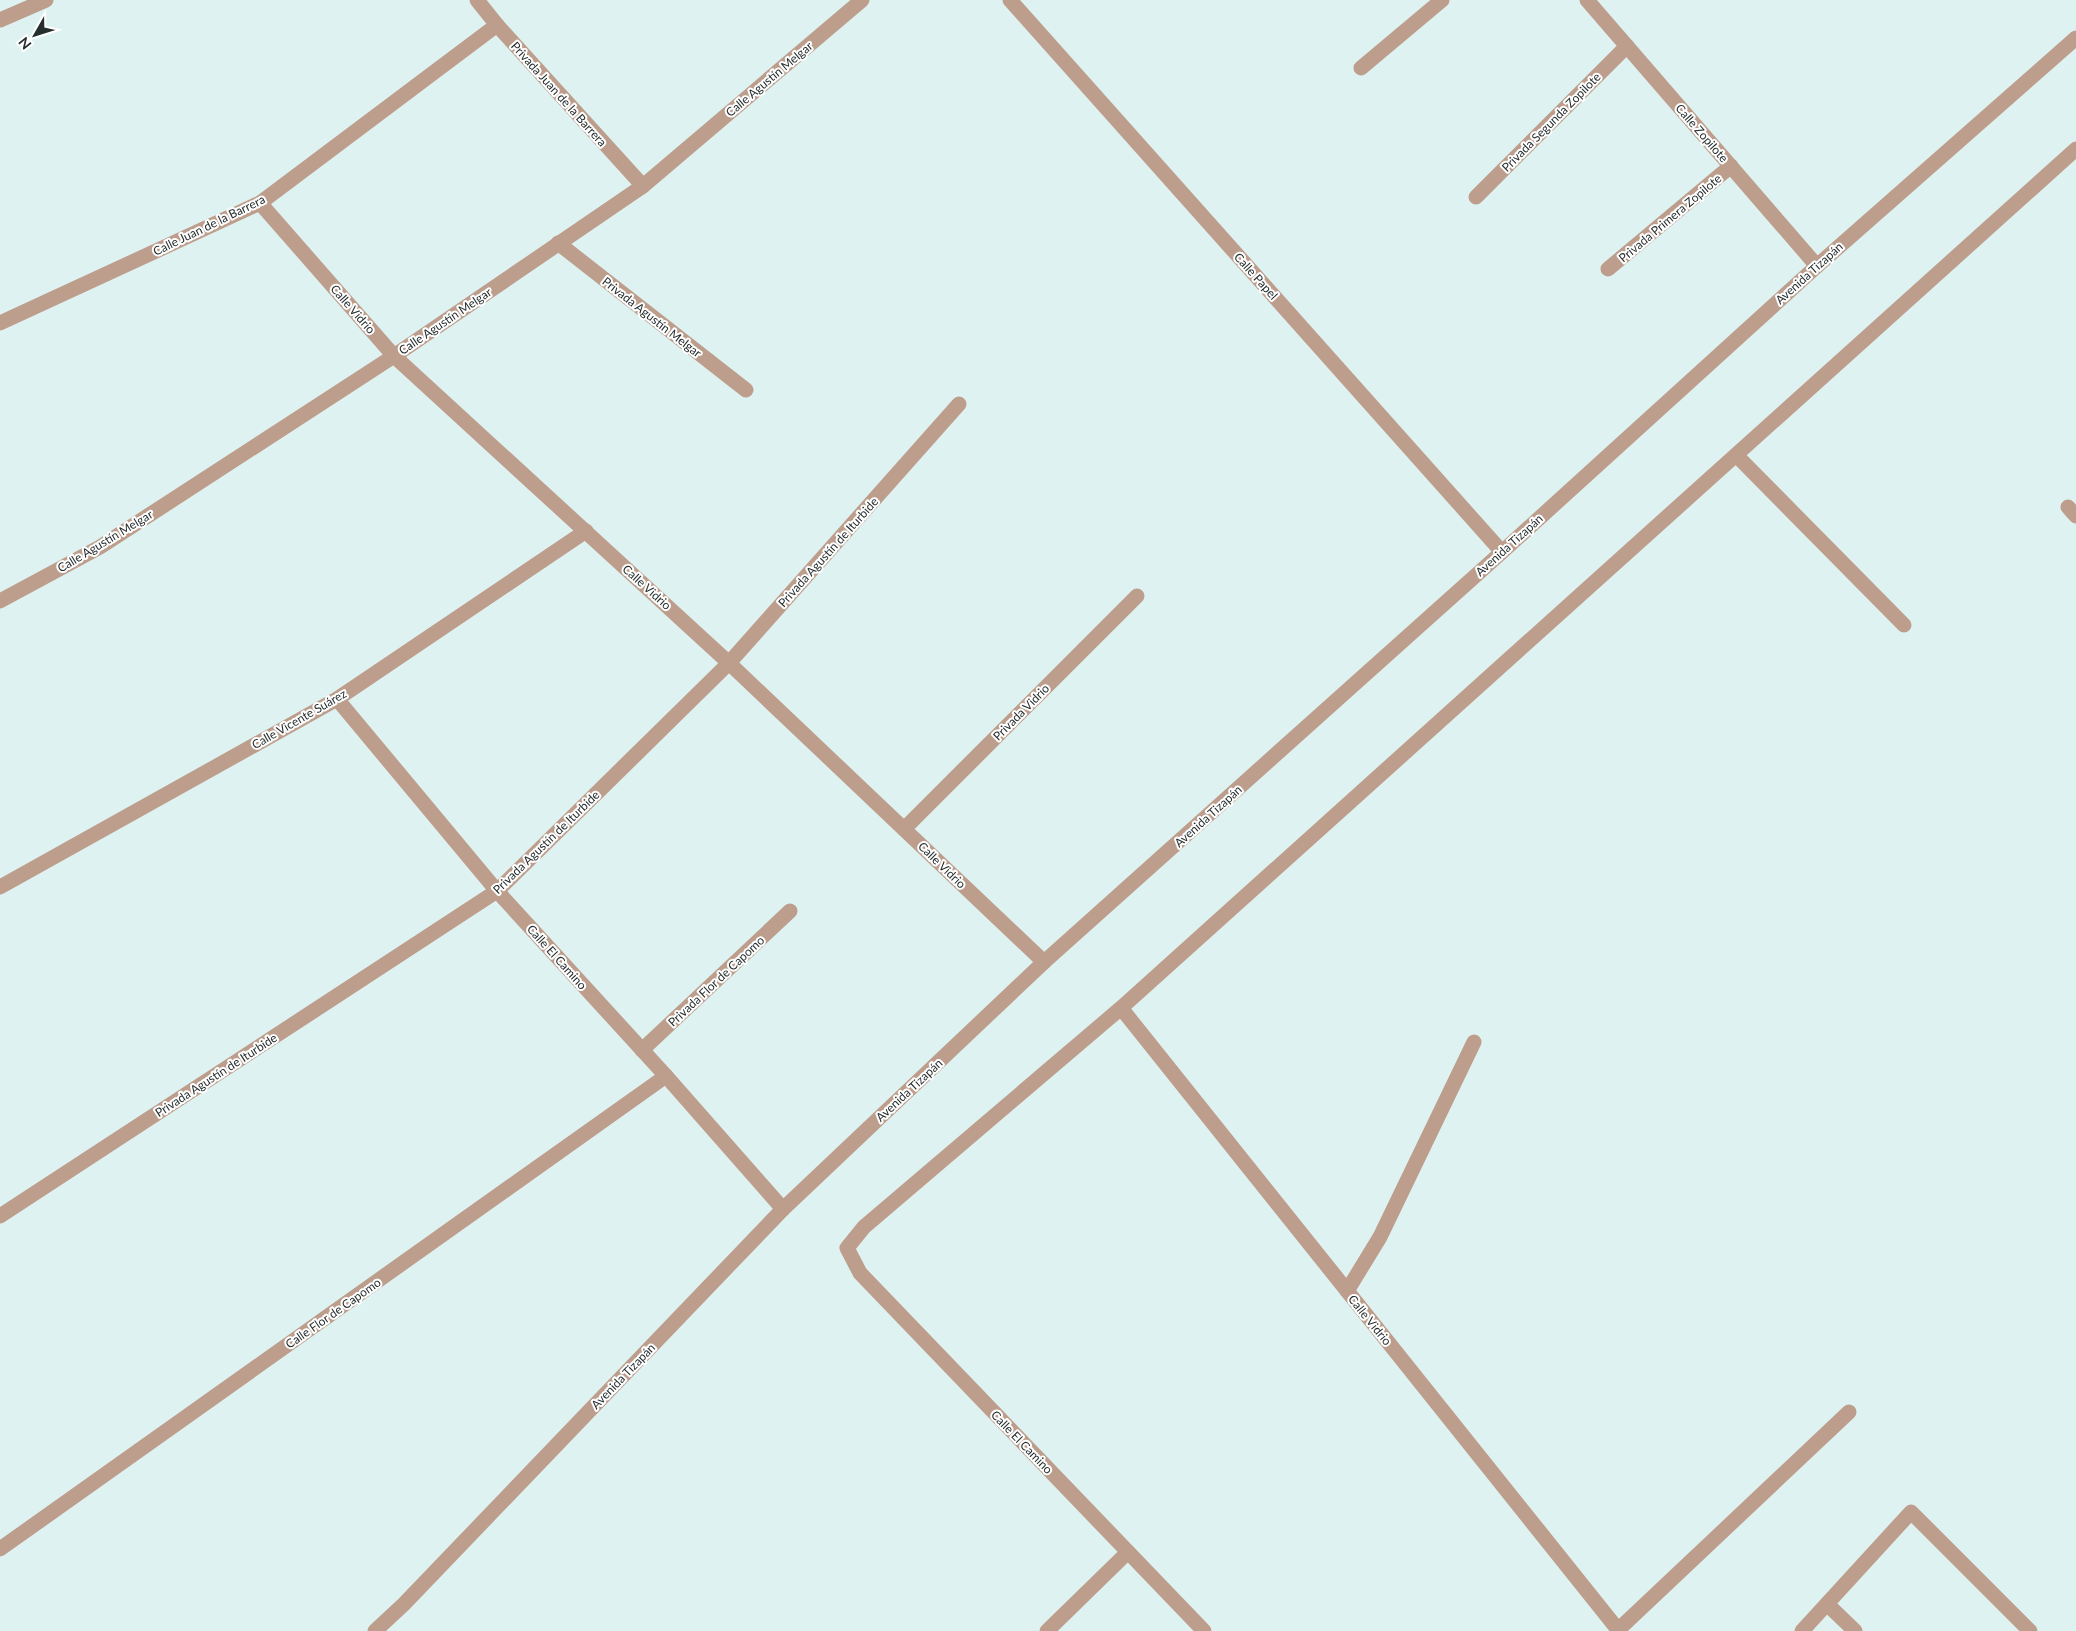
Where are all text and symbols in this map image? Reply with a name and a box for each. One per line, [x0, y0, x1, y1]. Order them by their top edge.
north arrow [10, 10, 60, 60]
text: N [15, 34, 35, 53]
street label: Calle Agustín Melgar [723, 38, 816, 120]
street label: Privada Juan de la Barrera [508, 39, 610, 149]
street label: Privada Segunda Zopilote [1498, 69, 1604, 175]
street label: Calle Zopilote [1673, 101, 1731, 165]
street label: Privada Primera Zopilote [1616, 171, 1724, 265]
street label: Calle Juan de la Barrera [151, 191, 267, 259]
street label: Avenida Tizapán [1772, 239, 1846, 307]
street label: Calle Papel [1231, 249, 1281, 303]
street label: Privada Agustín Melgar [599, 274, 705, 361]
street label: Calle Vidrio [328, 281, 379, 337]
street label: Calle Agustín Melgar [396, 284, 495, 358]
street label: Privada Agustín de Iturbide [775, 494, 881, 610]
street label: Calle Agustín Melgar [55, 506, 156, 575]
street label: Avenida Tizapán [1472, 511, 1546, 579]
street label: Calle Vidrio [620, 561, 675, 613]
street label: Privada Vidrio [990, 681, 1052, 743]
street label: Calle Vicente Suárez [249, 686, 349, 752]
street label: Avenida Tizapán [1171, 782, 1245, 850]
street label: Privada Agustín de Iturbide [490, 787, 602, 897]
street label: Calle Vidrio [915, 839, 969, 892]
street label: Calle El Camino [524, 921, 590, 993]
street label: Privada Flor de Capomo [665, 932, 767, 1029]
street label: Privada Agustín de Iturbide [152, 1030, 280, 1120]
street label: Avenida Tizapán [873, 1055, 945, 1125]
street label: Calle Flor de Capomo [282, 1274, 384, 1352]
street label: Calle Vidrio [1345, 1292, 1395, 1348]
street label: Avenida Tizapán [588, 1340, 658, 1412]
street label: Calle El Camino [988, 1407, 1056, 1477]

